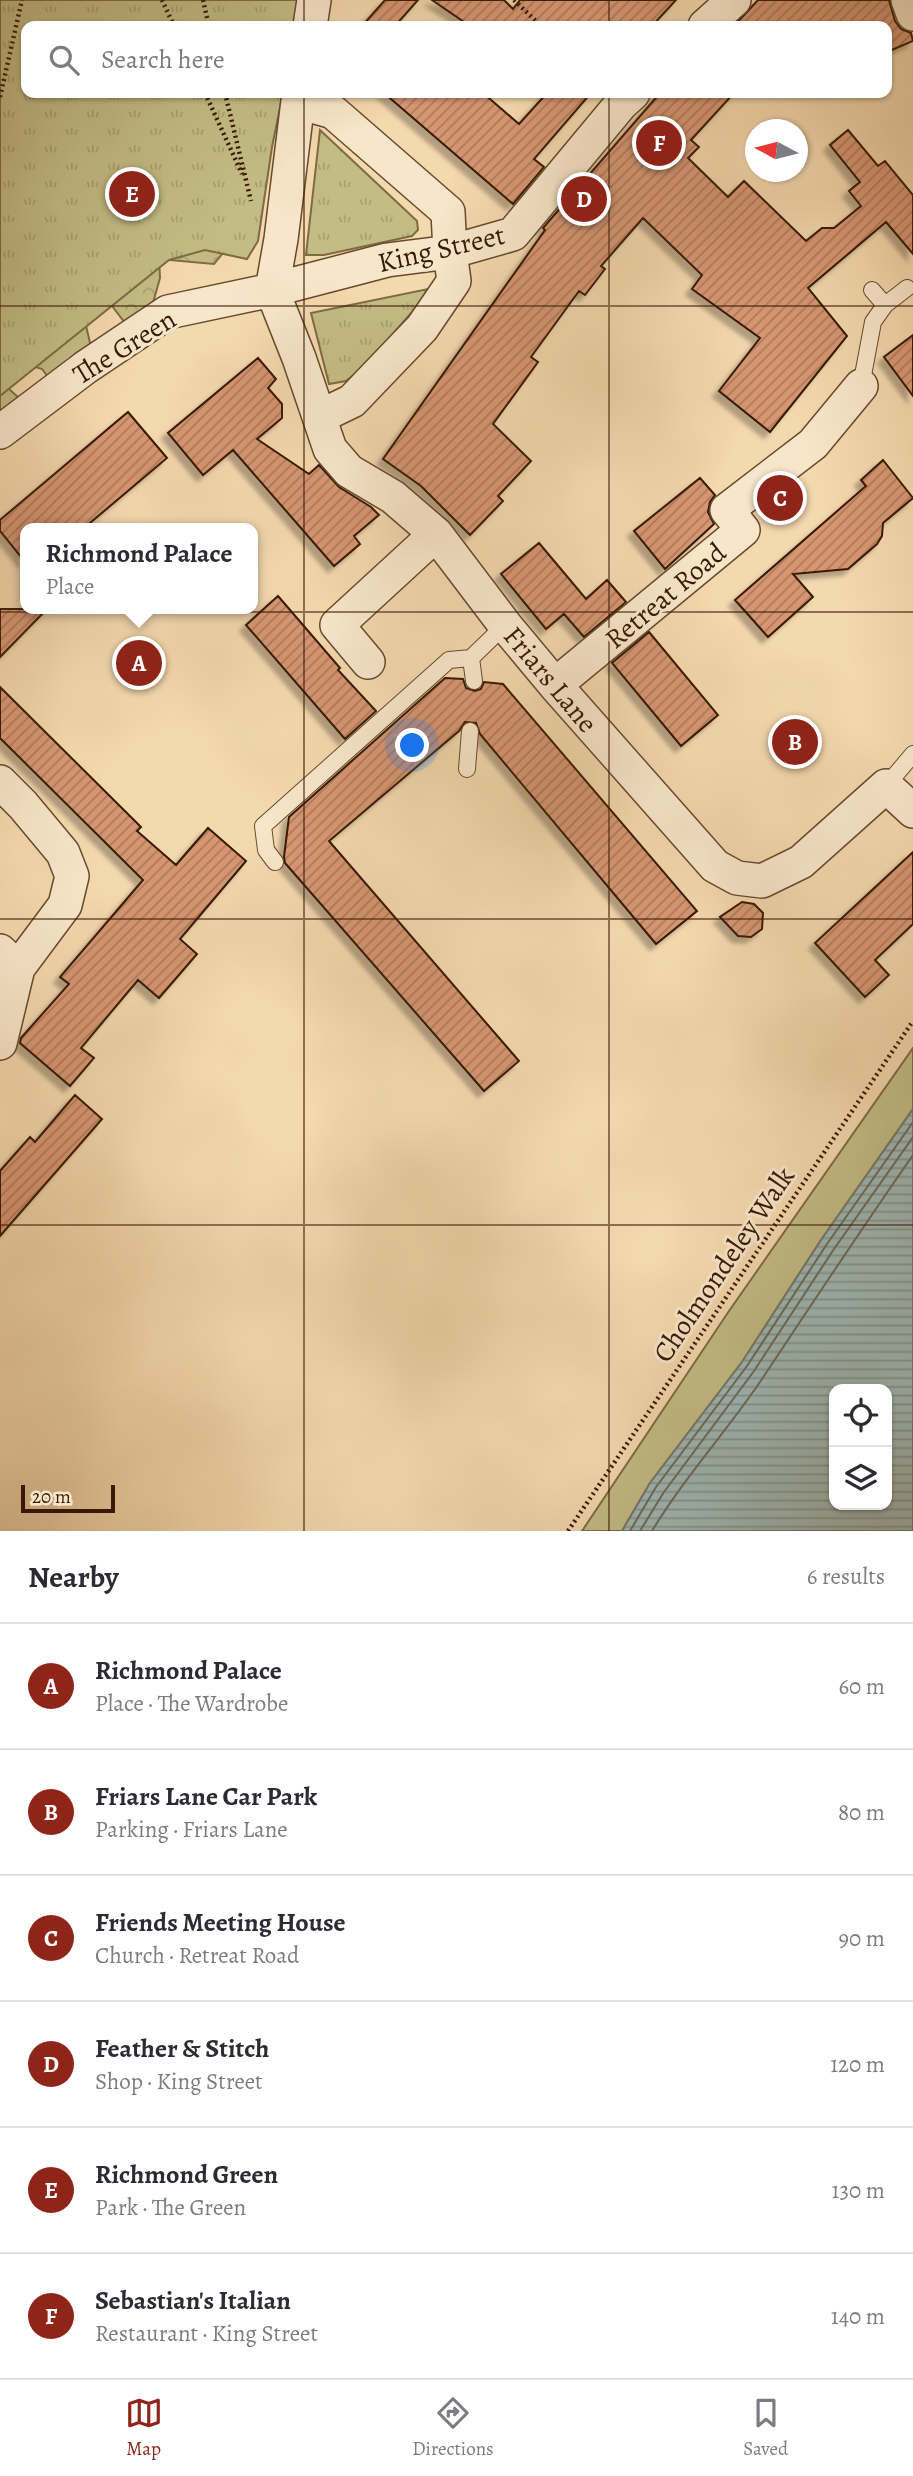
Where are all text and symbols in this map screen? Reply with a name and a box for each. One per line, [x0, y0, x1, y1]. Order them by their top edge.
search box [21, 21, 892, 98]
icon: search [45, 41, 83, 79]
text: Search here [101, 42, 225, 77]
pin: F [636, 117, 682, 169]
north arrow [745, 119, 808, 182]
pin: E [109, 168, 155, 220]
pin: D [561, 173, 607, 225]
street label: King Street [374, 216, 508, 282]
street label: The Green [66, 300, 183, 393]
pin: C [757, 472, 803, 524]
popup [20, 523, 258, 614]
street label: Retreat Road [597, 533, 735, 658]
text: Richmond Palace [46, 536, 232, 571]
text: Place [46, 571, 94, 602]
street label: Friars Lane [495, 618, 606, 741]
pin: A [116, 637, 162, 689]
pin: B [772, 716, 818, 768]
your location [395, 728, 429, 762]
street label: Cholmondeley Walk [644, 1159, 804, 1370]
map controls [829, 1384, 892, 1510]
button: locate [829, 1384, 892, 1447]
button: layers [829, 1447, 892, 1510]
scale bar [21, 1482, 116, 1514]
text: 20 m [32, 1484, 71, 1510]
text: Nearby [28, 1557, 119, 1597]
text: 6 results [807, 1561, 885, 1592]
text: Richmond Palace [95, 1653, 282, 1688]
text: A [44, 1671, 58, 1702]
text: 60 m [838, 1671, 885, 1702]
text: Place · The Wardrobe [95, 1688, 288, 1719]
text: Friars Lane Car Park [95, 1779, 317, 1814]
text: B [44, 1797, 58, 1828]
text: 80 m [838, 1797, 885, 1828]
text: Parking · Friars Lane [95, 1814, 288, 1845]
text: Friends Meeting House [95, 1905, 346, 1940]
text: C [44, 1923, 58, 1954]
text: 90 m [839, 1923, 885, 1954]
text: Church · Retreat Road [95, 1940, 299, 1971]
text: Feather & Stitch [95, 2031, 269, 2066]
text: D [43, 2049, 59, 2080]
text: 120 m [830, 2049, 885, 2080]
text: Shop · King Street [95, 2066, 263, 2097]
text: Richmond Green [95, 2157, 278, 2192]
text: E [44, 2175, 58, 2206]
text: 130 m [832, 2175, 885, 2206]
text: Park · The Green [95, 2192, 246, 2223]
text: Sebastian's Italian [95, 2283, 291, 2318]
text: F [45, 2301, 57, 2332]
text: 140 m [831, 2301, 885, 2332]
text: Restaurant · King Street [95, 2318, 318, 2349]
tab: Map [125, 2394, 163, 2462]
tab: Directions [412, 2394, 494, 2462]
tab: Saved [743, 2394, 788, 2462]

